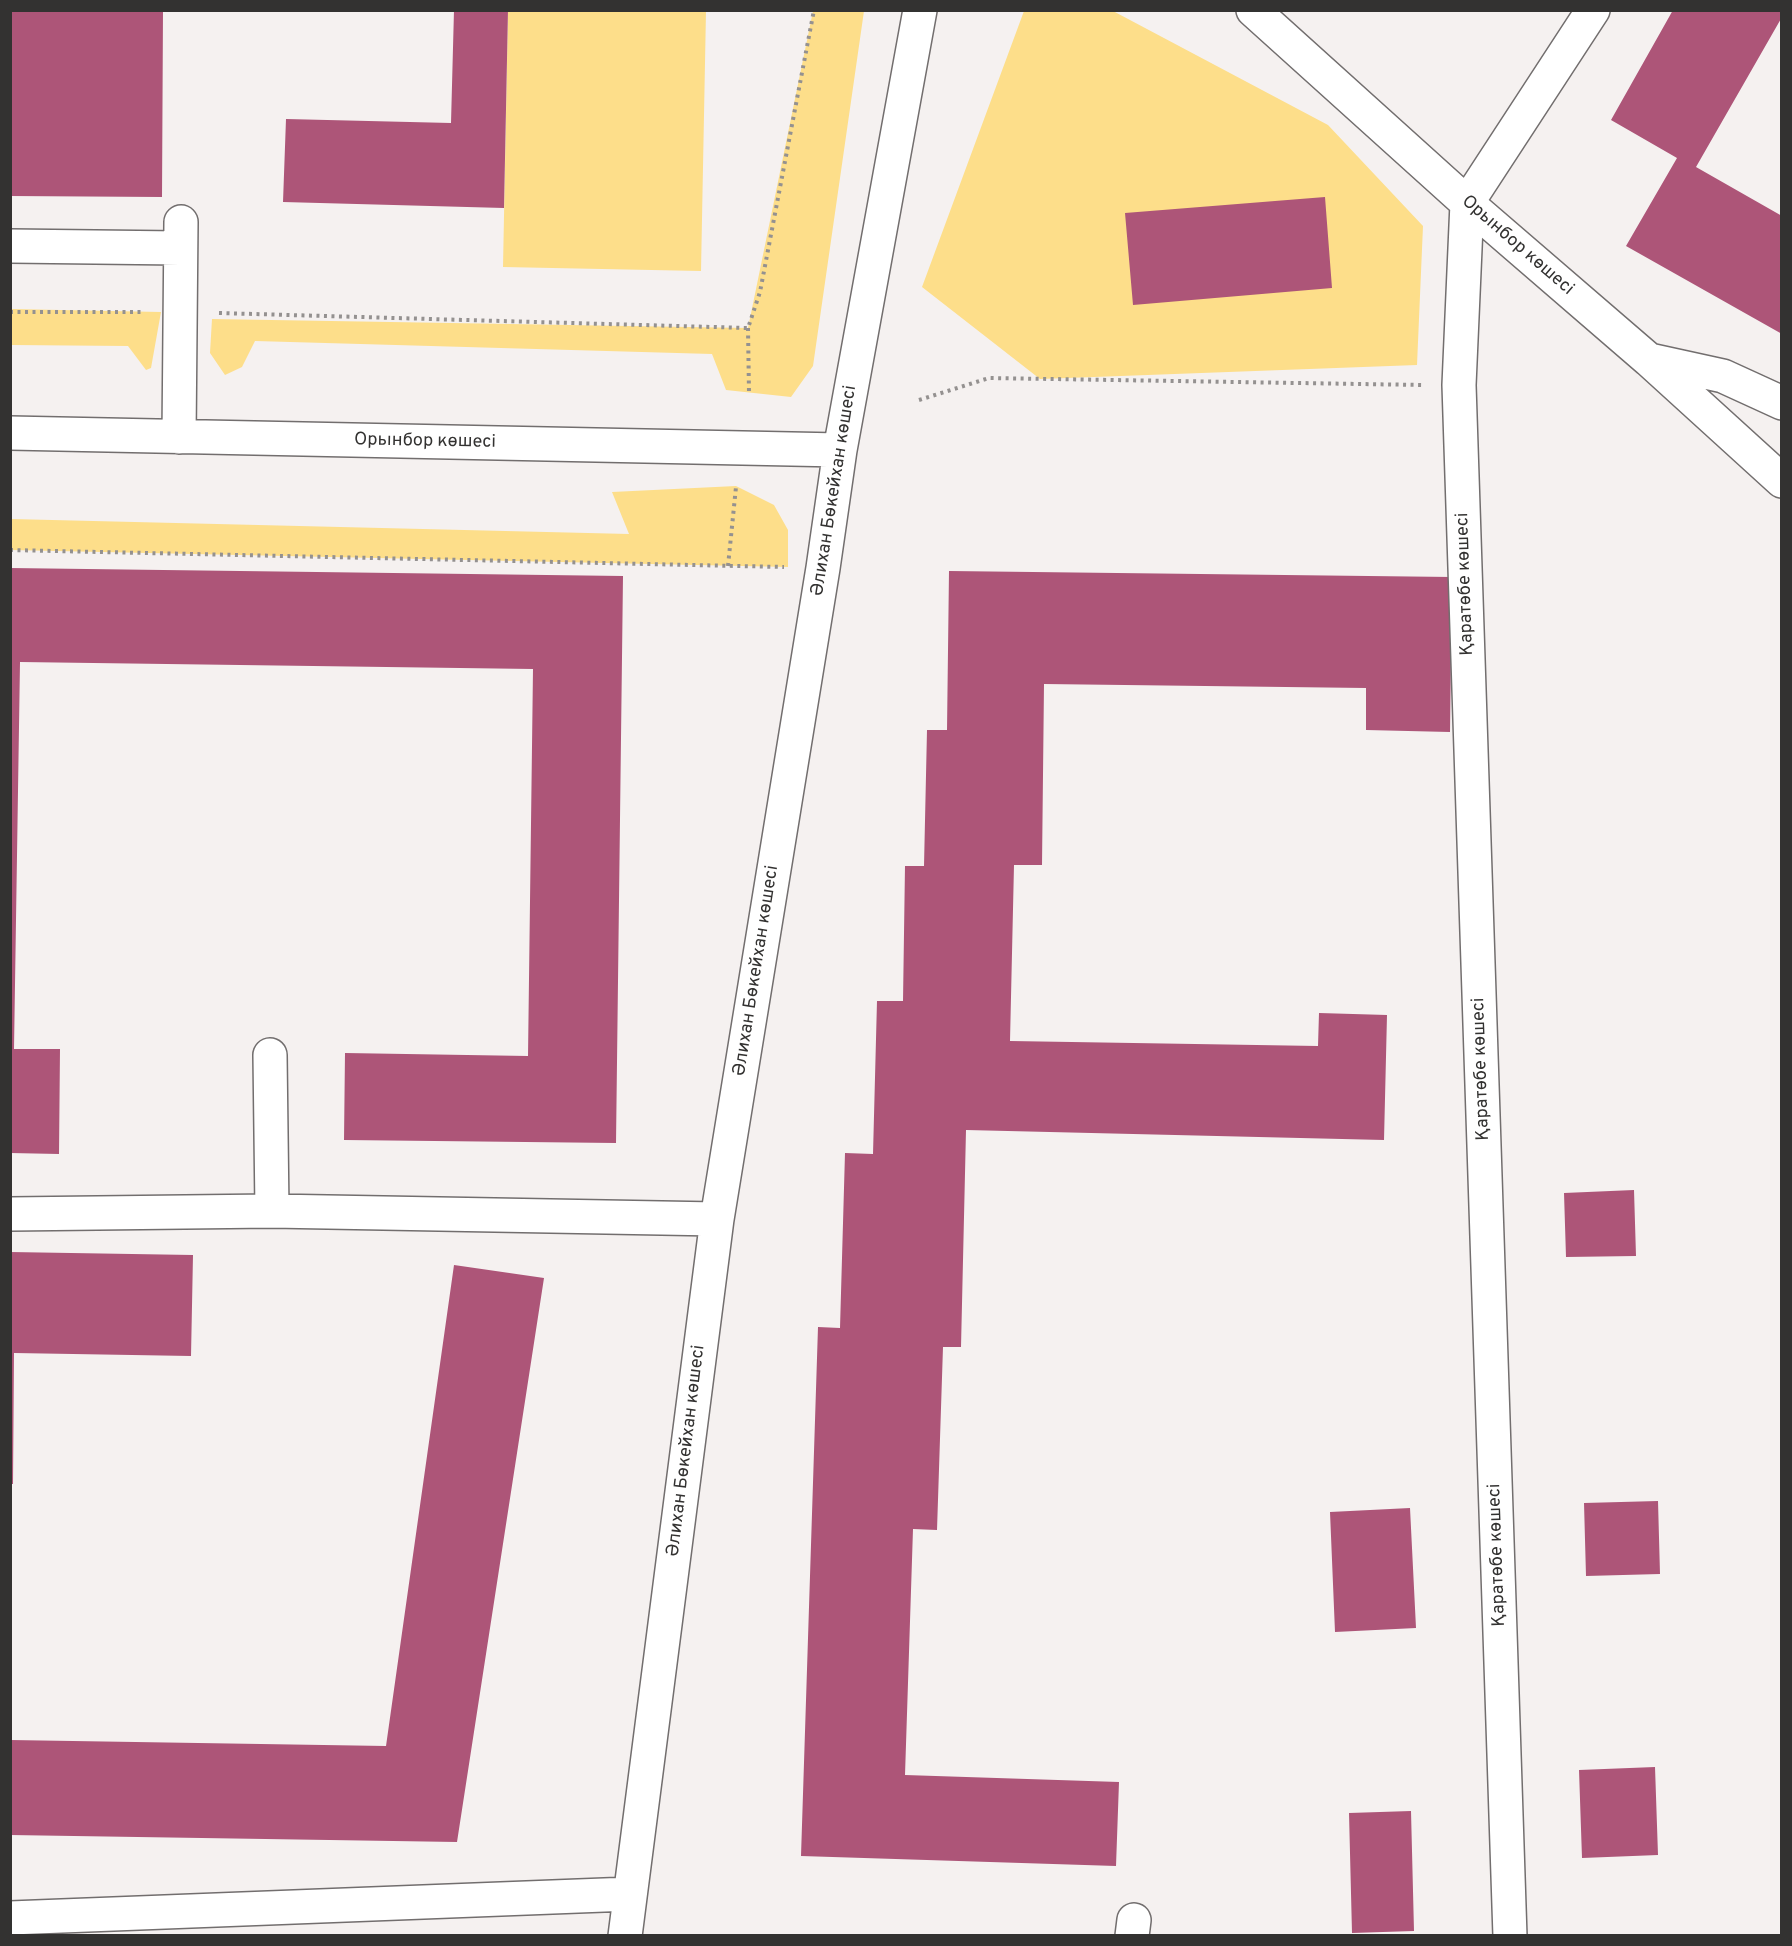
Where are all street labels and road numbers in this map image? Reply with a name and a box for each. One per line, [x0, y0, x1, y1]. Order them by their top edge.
street label: Орынбор көшесі [1456, 191, 1578, 301]
street label: Әлихан Бөкейхан көшесі [808, 384, 862, 598]
street label: Орынбор көшесі [354, 430, 496, 454]
street label: Қаратөбе көшесі [1453, 512, 1479, 656]
street label: Әлихан Бөкейхан көшесі [730, 864, 784, 1078]
street label: Қаратөбе көшесі [1469, 997, 1495, 1141]
street label: Әлихан Бөкейхан көшесі [663, 1344, 711, 1558]
street label: Қаратөбе көшесі [1485, 1483, 1511, 1627]

